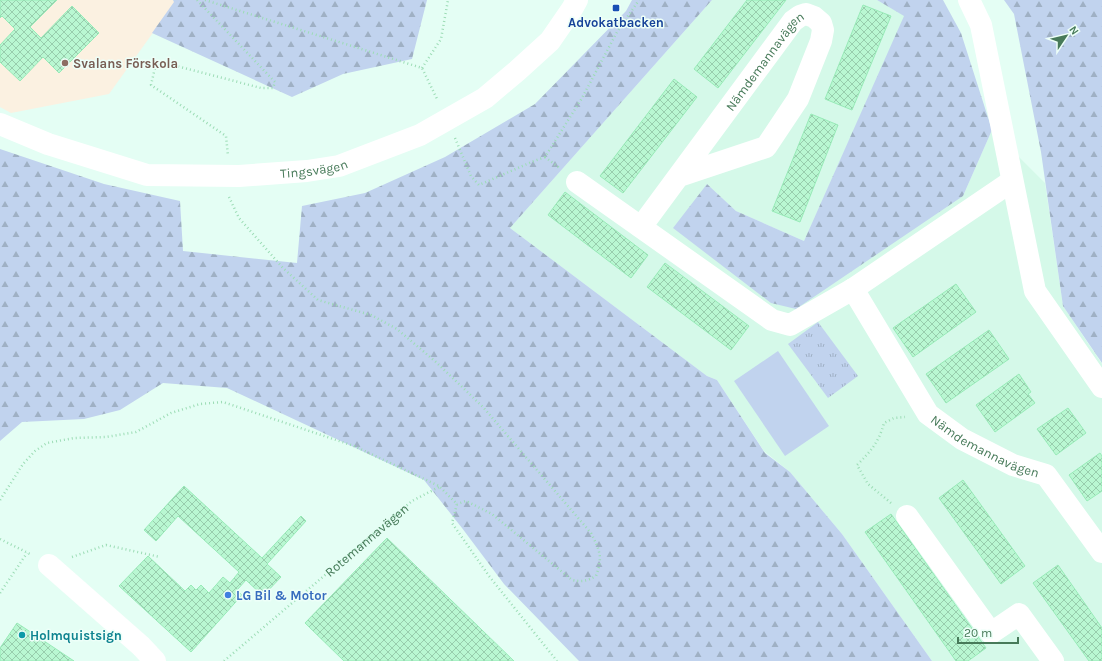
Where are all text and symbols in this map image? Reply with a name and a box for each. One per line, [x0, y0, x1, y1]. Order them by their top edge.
marker: Advokatbacken [611, 3, 621, 13]
street label: Nämdemannavägen [722, 8, 807, 113]
place label: Advokatbacken [568, 15, 664, 30]
north arrow [1046, 16, 1086, 56]
text: N [1066, 24, 1081, 38]
place label: Svalans Förskola [73, 56, 178, 71]
marker: Svalans Förskola [60, 58, 70, 68]
street label: Tingsvägen [280, 156, 350, 180]
street label: Nämdemannavägen [928, 412, 1041, 480]
street label: Rotemannavägen [322, 500, 411, 579]
place label: LG Bil & Motor [236, 588, 327, 603]
marker: LG Bil & Motor [223, 590, 233, 600]
scale bar [958, 619, 1018, 645]
text: 20 m [964, 626, 992, 640]
place label: Holmquistsign [30, 628, 122, 644]
marker: Holmquistsign [17, 630, 27, 640]

